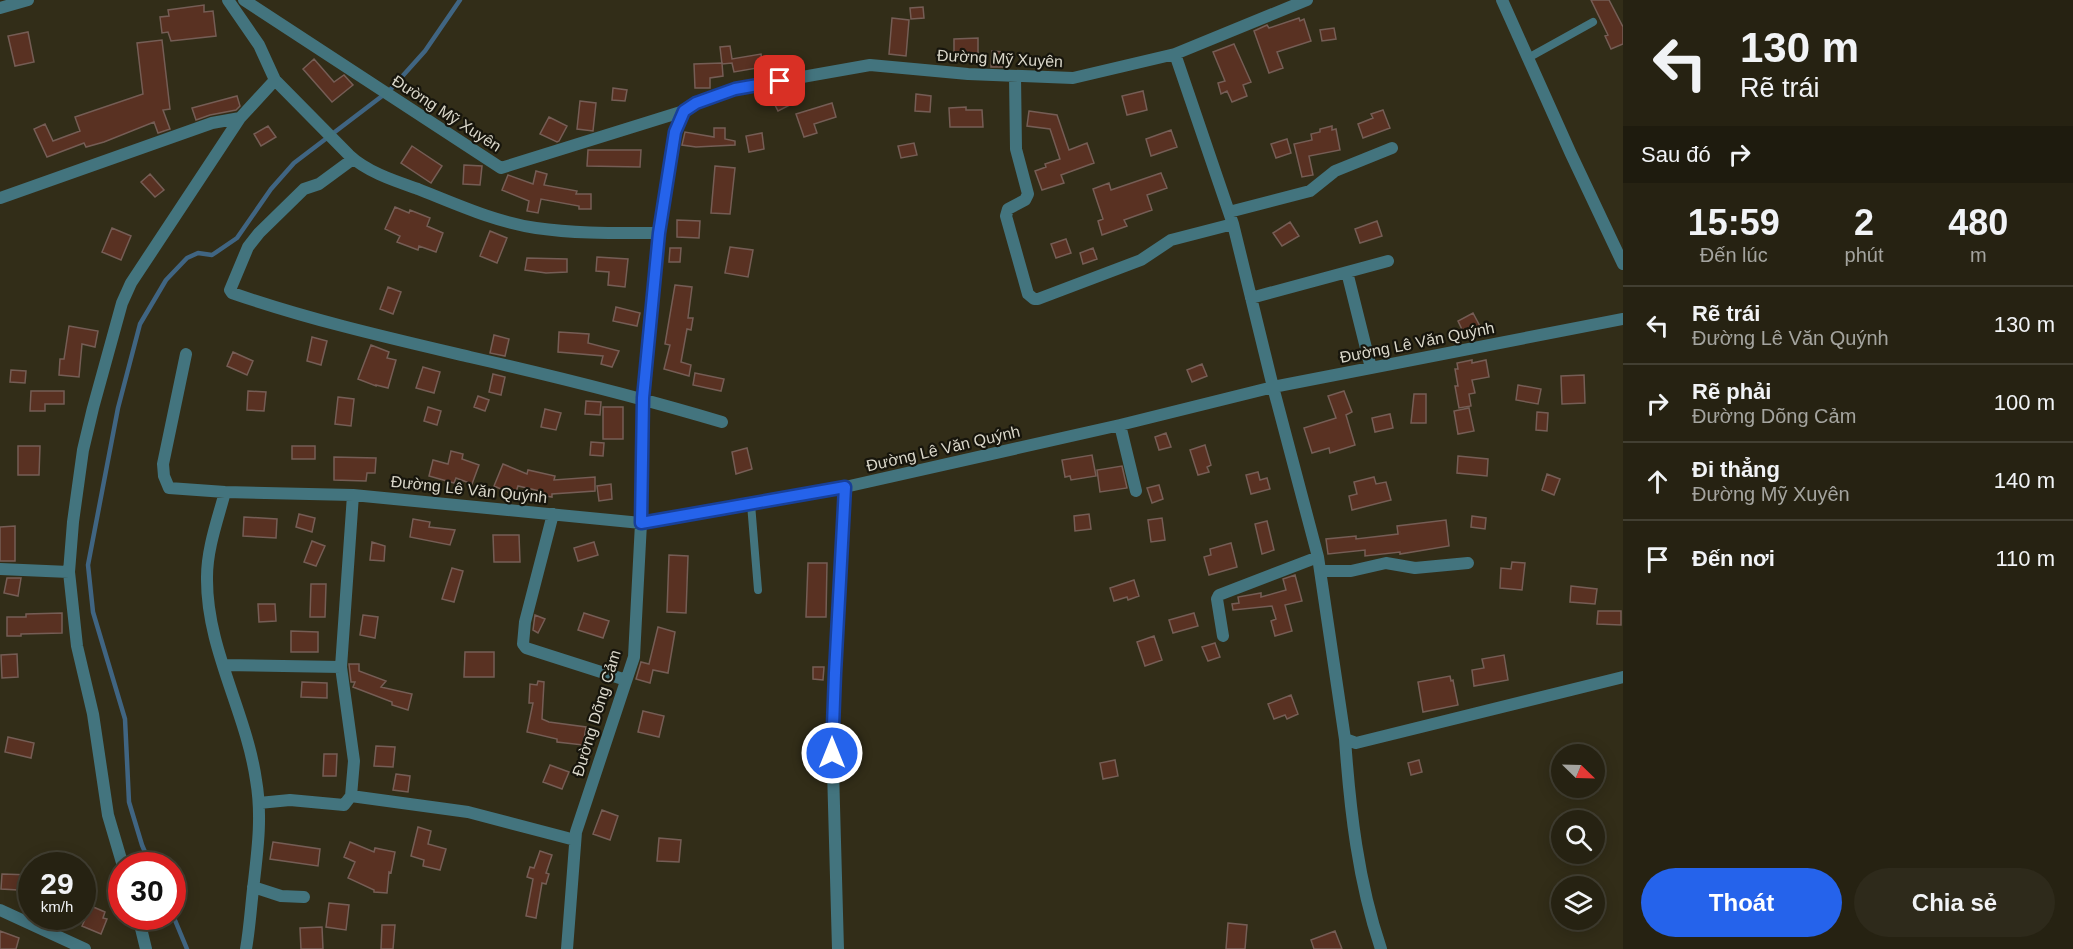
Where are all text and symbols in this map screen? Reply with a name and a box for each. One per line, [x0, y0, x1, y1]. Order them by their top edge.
icon: left [1641, 24, 1719, 102]
text: 130 m [1740, 24, 1859, 71]
street label: Đường Mỹ Xuyên [937, 47, 1063, 70]
pin [754, 55, 805, 106]
icon: arrive [763, 64, 796, 97]
street label: Đường Mỹ Xuyên [389, 72, 504, 155]
text: Rẽ trái [1740, 73, 1820, 103]
icon: right [1723, 138, 1756, 171]
text: Sau đó [1641, 142, 1711, 167]
text: 15:59 [1688, 202, 1780, 243]
text: 2 [1854, 202, 1874, 243]
text: 480 [1948, 202, 2008, 243]
text: Đến lúc [1700, 244, 1768, 266]
text: phút [1845, 244, 1883, 266]
text: m [1970, 244, 1987, 266]
text: Rẽ trái [1692, 301, 1760, 326]
icon: left [1641, 309, 1674, 342]
text: 130 m [1994, 312, 2055, 337]
street label: Đường Lê Văn Quýnh [1338, 319, 1496, 366]
text: Đường Lê Văn Quýnh [1692, 327, 1889, 349]
text: Rẽ phải [1692, 379, 1771, 404]
icon: right [1641, 387, 1674, 420]
text: 100 m [1994, 390, 2055, 415]
text: Đường Dõng Cảm [1692, 405, 1856, 427]
street label: Đường Lê Văn Quýnh [865, 423, 1022, 474]
text: Đi thẳng [1692, 457, 1780, 482]
icon: ahead [1641, 465, 1674, 498]
text: 140 m [1994, 468, 2055, 493]
street label: Đường Lê Văn Quýnh [390, 473, 548, 506]
text: Đường Mỹ Xuyên [1692, 483, 1850, 505]
icon: arrive [1641, 543, 1674, 576]
text: Đến nơi [1692, 546, 1775, 571]
text: 110 m [1995, 546, 2055, 571]
street label: Đường Dõng Cảm [569, 648, 624, 779]
position arrow [800, 721, 864, 785]
north arrow [1551, 744, 1605, 798]
map controls [1551, 744, 1605, 930]
button: search [1551, 810, 1605, 864]
speed limit sign: 30 [108, 852, 186, 930]
text: 29 [40, 867, 74, 900]
button: Thoát [1641, 868, 1842, 937]
button: Chia sẻ [1854, 868, 2055, 937]
button: layers [1551, 876, 1605, 930]
text: km/h [41, 898, 73, 915]

